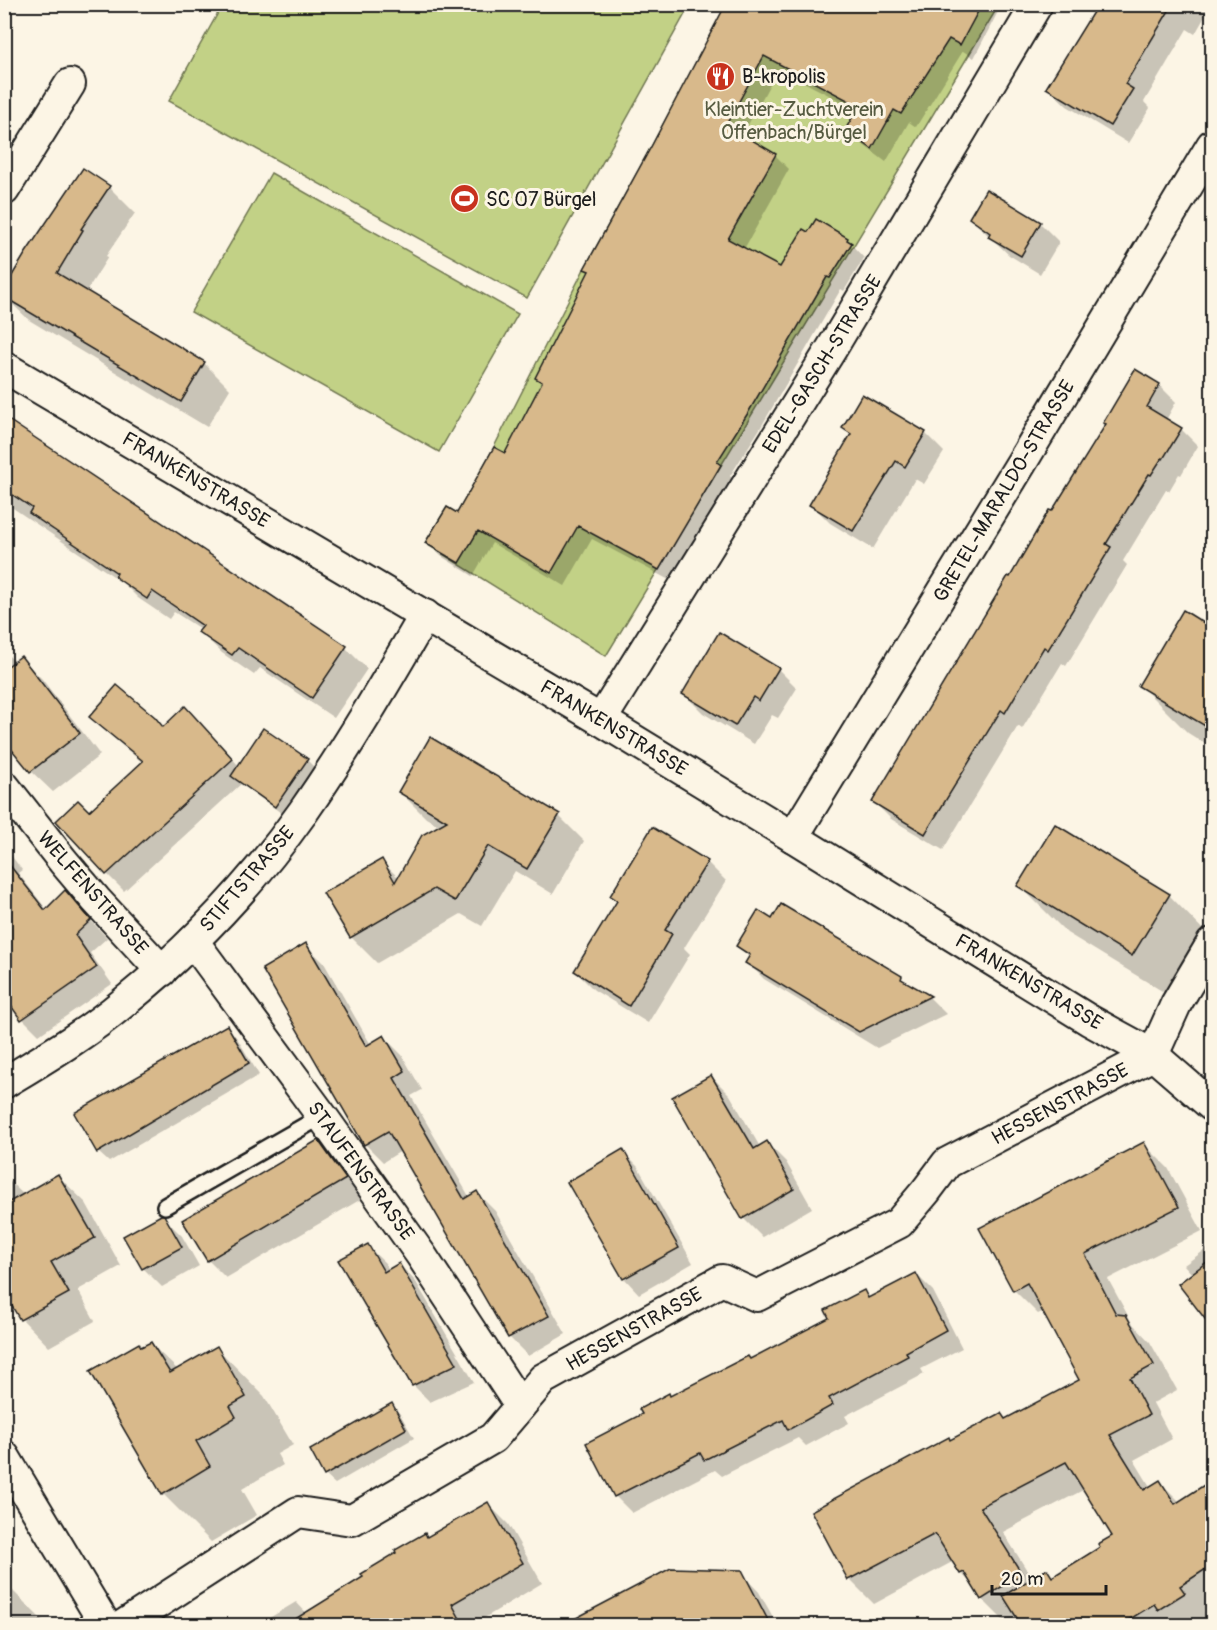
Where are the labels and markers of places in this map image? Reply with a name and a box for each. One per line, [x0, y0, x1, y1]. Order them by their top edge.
restaurant icon: B-kropolis [705, 60, 737, 92]
place label: B-kropolis [742, 64, 825, 89]
sports icon: SC 07 Bürgel [449, 183, 481, 215]
place label: SC 07 Bürgel [486, 187, 596, 212]

